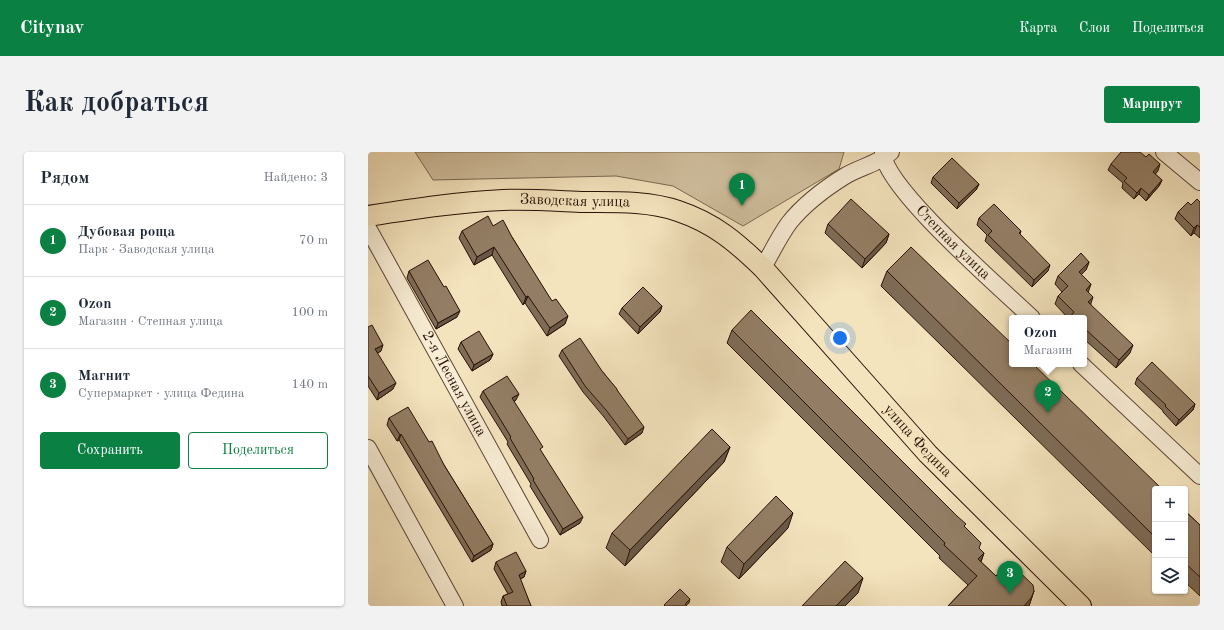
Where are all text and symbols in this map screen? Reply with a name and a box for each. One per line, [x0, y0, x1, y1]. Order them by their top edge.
text: Citynav [20, 19, 84, 38]
text: Карта [1019, 21, 1057, 35]
text: Слои [1079, 21, 1110, 35]
text: Поделиться [1132, 21, 1204, 35]
button: Маршрут [1104, 86, 1200, 123]
text: Как добраться [24, 90, 209, 118]
text: Рядом [40, 170, 89, 187]
text: Найдено: 3 [264, 171, 328, 184]
pin: 1 [729, 173, 755, 206]
street label: Заводская улица [520, 192, 631, 210]
street label: Степная улица [913, 203, 993, 283]
text: Дубовая роща [78, 225, 175, 240]
text: 1 [49, 234, 57, 247]
text: 70 m [299, 234, 328, 247]
text: Парк · Заводская улица [78, 243, 214, 256]
text: Ozon [78, 297, 111, 312]
text: 2 [49, 306, 57, 319]
text: 100 m [291, 306, 328, 319]
text: Магазин · Степная улица [78, 315, 223, 328]
popup [1009, 315, 1087, 367]
text: Ozon [1024, 326, 1057, 341]
your location [830, 328, 850, 348]
street label: 2-я Лесная улица [419, 329, 489, 439]
text: Магазин [1024, 344, 1072, 357]
text: Магнит [78, 369, 130, 384]
text: 3 [49, 378, 57, 391]
text: 140 m [291, 378, 328, 391]
pin: 2 [1035, 380, 1061, 413]
text: Супермаркет · улица Федина [78, 387, 244, 400]
street label: улица Федина [880, 402, 955, 481]
button: Сохранить [40, 432, 180, 469]
button: Поделиться [188, 432, 328, 469]
map controls [1152, 486, 1188, 594]
button: + [1152, 486, 1188, 522]
button: − [1152, 522, 1188, 558]
button: layers [1152, 558, 1188, 594]
pin: 3 [997, 561, 1023, 594]

